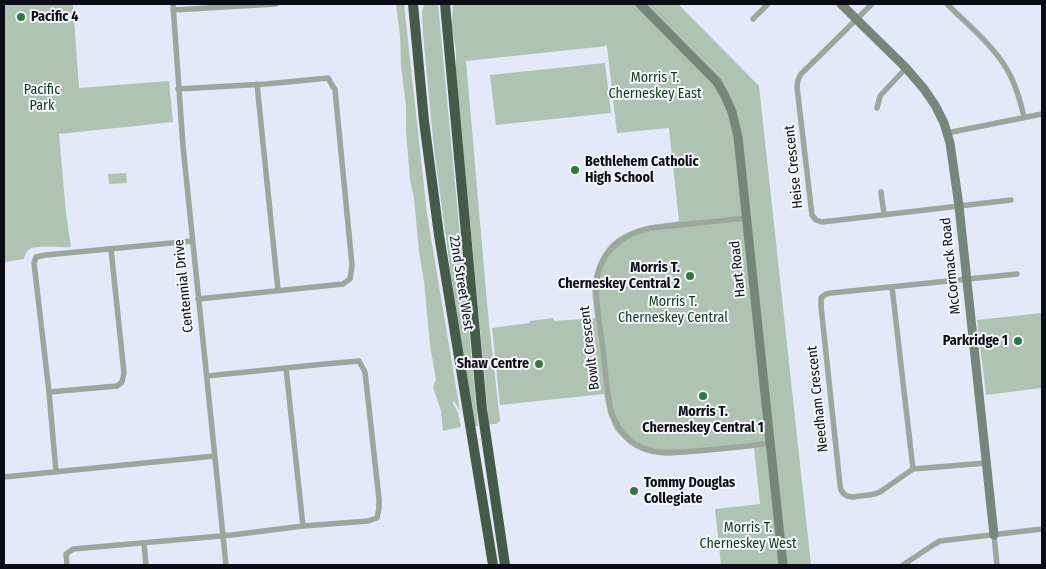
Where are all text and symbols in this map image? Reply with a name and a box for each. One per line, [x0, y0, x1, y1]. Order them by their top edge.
place label: Pacific 4 [31, 9, 79, 25]
marker: Pacific 4 [15, 11, 27, 23]
park label: Morris T. Cherneskey East [609, 70, 701, 102]
park label: Pacific Park [24, 82, 60, 114]
street label: Heise Crescent [781, 124, 807, 210]
place label: Bethlehem Catholic High School [585, 154, 699, 186]
marker: Bethlehem Catholic High School [569, 164, 581, 176]
street label: McCormack Road [938, 217, 964, 315]
street label: 22nd Street West [445, 234, 477, 332]
street label: Centennial Drive [171, 238, 197, 334]
street label: Hart Road [727, 240, 749, 298]
place label: Morris T. Cherneskey Central 2 [558, 260, 680, 292]
marker: Morris T. Cherneskey Central 2 [684, 270, 696, 282]
park label: Morris T. Cherneskey Central [618, 294, 728, 326]
street label: Bowlt Crescent [577, 305, 603, 391]
place label: Parkridge 1 [943, 333, 1008, 349]
marker: Parkridge 1 [1012, 335, 1024, 347]
street label: Needham Crescent [804, 345, 832, 453]
place label: Shaw Centre [457, 356, 529, 372]
marker: Shaw Centre [533, 358, 545, 370]
marker: Morris T. Cherneskey Central 1 [697, 390, 709, 402]
place label: Morris T. Cherneskey Central 1 [642, 404, 764, 437]
place label: Tommy Douglas Collegiate [644, 475, 735, 508]
marker: Tommy Douglas Collegiate [628, 485, 640, 497]
park label: Morris T. Cherneskey West [699, 520, 797, 552]

